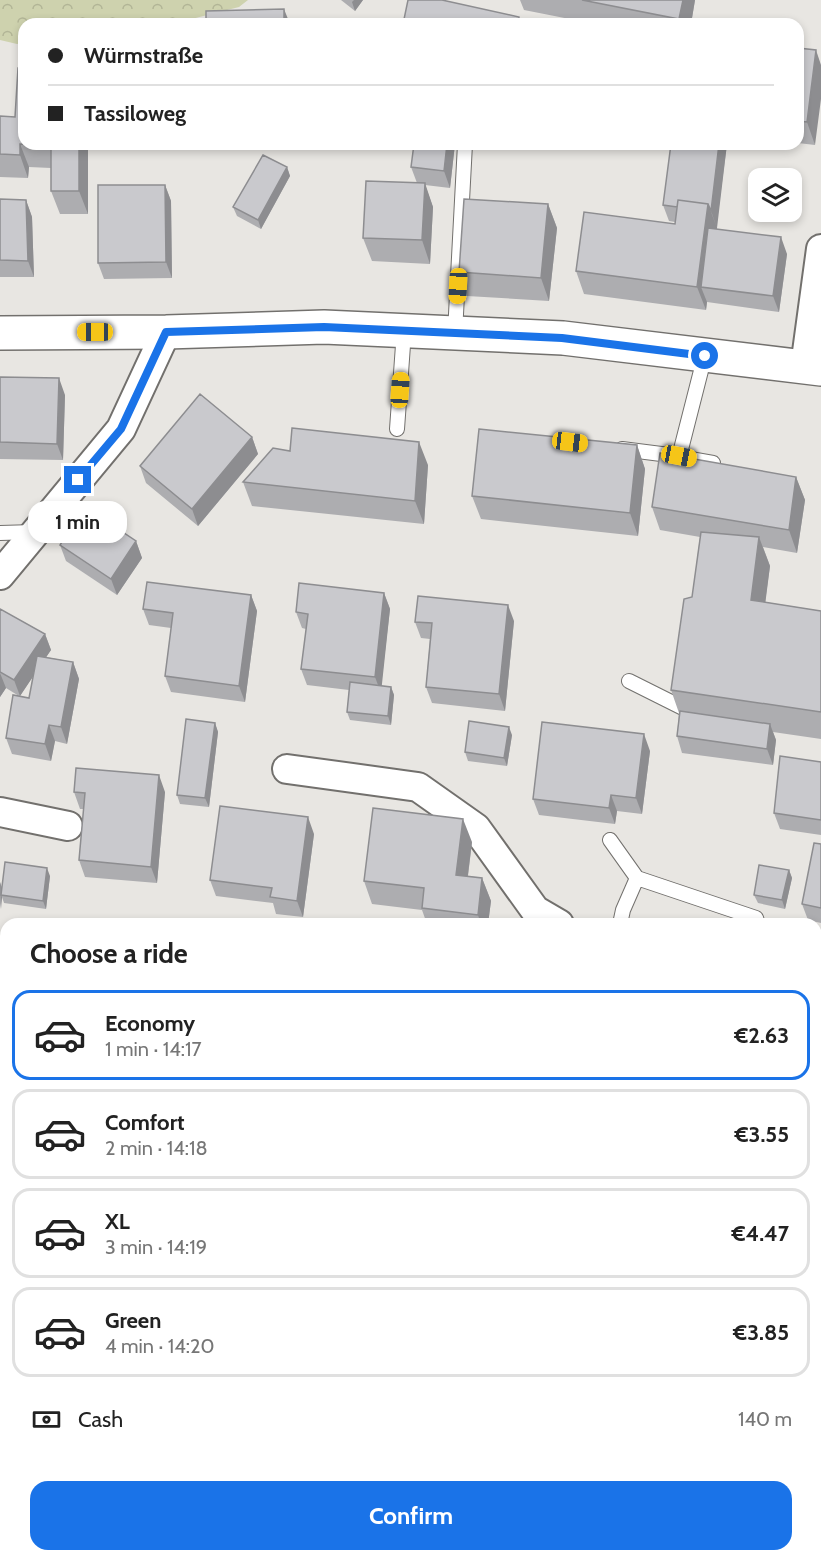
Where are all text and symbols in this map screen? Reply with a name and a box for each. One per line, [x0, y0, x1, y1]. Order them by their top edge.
text: Würmstraße [84, 42, 203, 69]
text: Tassiloweg [84, 100, 186, 127]
map controls [748, 168, 802, 222]
button: layers [748, 168, 802, 222]
car [448, 268, 468, 304]
car [77, 323, 113, 341]
route start [691, 342, 718, 369]
car [390, 371, 410, 409]
car [551, 431, 589, 453]
car [660, 444, 698, 468]
route end [64, 466, 91, 493]
callout: 1 min [28, 501, 128, 543]
text: 1 min [55, 510, 100, 534]
text: Choose a ride [30, 937, 188, 970]
icon: car [33, 1008, 87, 1062]
text: Economy [105, 1010, 195, 1037]
text: €2.63 [734, 1022, 789, 1049]
text: 1 min · 14:17 [105, 1037, 202, 1061]
icon: car [33, 1107, 87, 1161]
text: Comfort [105, 1109, 184, 1136]
text: €3.55 [735, 1121, 789, 1148]
text: 2 min · 14:18 [105, 1136, 208, 1160]
icon: car [33, 1206, 87, 1260]
text: XL [105, 1208, 130, 1235]
text: €4.47 [731, 1220, 789, 1247]
text: 3 min · 14:19 [105, 1235, 207, 1259]
icon: car [33, 1305, 87, 1359]
text: Green [105, 1307, 161, 1334]
text: €3.85 [733, 1319, 789, 1346]
text: 4 min · 14:20 [105, 1334, 214, 1358]
icon: cash [30, 1403, 63, 1436]
text: Cash [78, 1406, 123, 1433]
text: 140 m [738, 1407, 792, 1431]
button: Confirm [30, 1481, 792, 1550]

